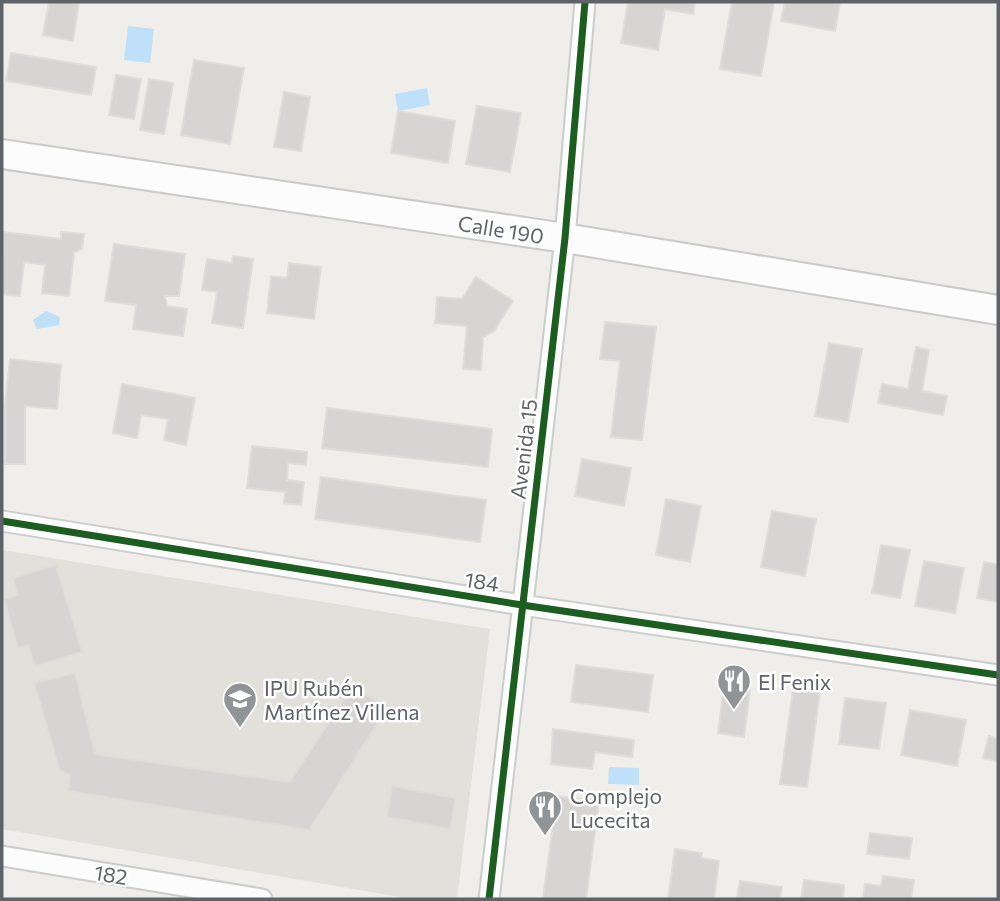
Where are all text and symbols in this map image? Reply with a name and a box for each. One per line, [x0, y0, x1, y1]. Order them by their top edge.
street label: Calle 190 [456, 210, 546, 248]
street label: Avenida 15 [504, 397, 542, 501]
street label: 184 [463, 566, 501, 596]
restaurant icon: El Fenix [715, 662, 753, 711]
place label: El Fenix [758, 669, 831, 694]
place label: IPU Rubén Martínez Villena [264, 675, 419, 724]
school or university icon: IPU Rubén Martínez Villena [221, 680, 259, 729]
place label: Complejo Lucecita [570, 783, 662, 832]
restaurant icon: Complejo Lucecita [526, 788, 564, 837]
street label: 182 [93, 859, 129, 889]

